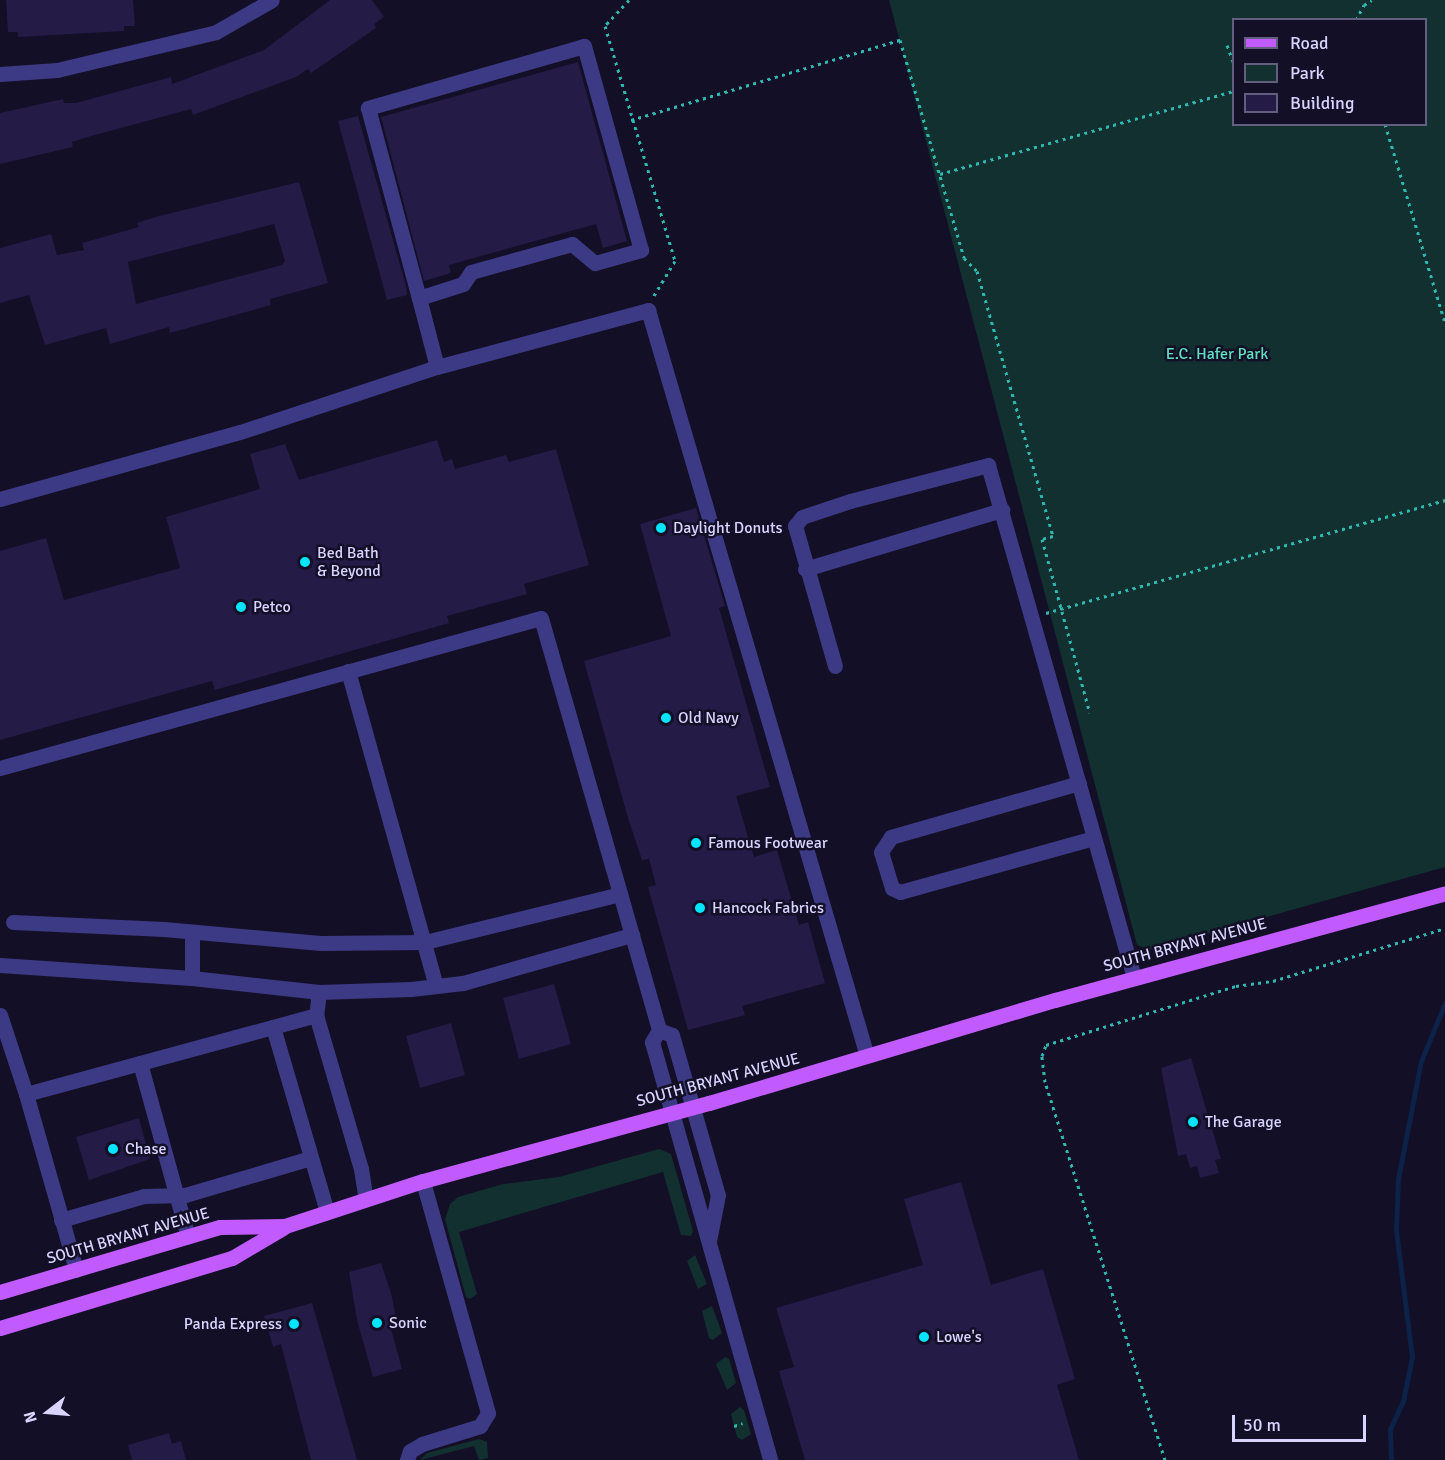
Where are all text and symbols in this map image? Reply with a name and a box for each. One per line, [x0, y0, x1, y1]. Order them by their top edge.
legend [1232, 18, 1427, 126]
text: Road [1290, 32, 1329, 54]
text: Park [1290, 62, 1325, 84]
text: Building [1290, 92, 1354, 114]
park label: E.C. Hafer Park [1166, 344, 1268, 364]
place label: Daylight Donuts [673, 518, 783, 538]
marker: Daylight Donuts [654, 521, 668, 535]
place label: Bed Bath & Beyond [317, 543, 381, 581]
marker: Bed Bath & Beyond [298, 555, 312, 569]
place label: Petco [253, 597, 291, 617]
marker: Petco [234, 600, 248, 614]
place label: Old Navy [678, 708, 739, 728]
marker: Old Navy [659, 711, 673, 725]
place label: Famous Footwear [708, 833, 828, 853]
marker: Famous Footwear [689, 836, 703, 850]
place label: Hancock Fabrics [712, 898, 824, 918]
marker: Hancock Fabrics [693, 901, 707, 915]
street label: SOUTH BRYANT AVENUE [1101, 914, 1269, 976]
street label: SOUTH BRYANT AVENUE [634, 1049, 802, 1111]
place label: The Garage [1205, 1112, 1282, 1132]
marker: The Garage [1186, 1115, 1200, 1129]
place label: Chase [125, 1139, 166, 1159]
marker: Chase [106, 1142, 120, 1156]
street label: SOUTH BRYANT AVENUE [44, 1204, 212, 1268]
place label: Sonic [389, 1313, 427, 1333]
place label: Panda Express [184, 1314, 282, 1334]
marker: Sonic [370, 1316, 384, 1330]
marker: Panda Express [287, 1317, 301, 1331]
place label: Lowe's [936, 1327, 982, 1347]
marker: Lowe's [917, 1330, 931, 1344]
north arrow [18, 1382, 78, 1442]
scale bar [1235, 1403, 1368, 1441]
text: N [20, 1409, 42, 1425]
text: 50 m [1243, 1414, 1281, 1436]

